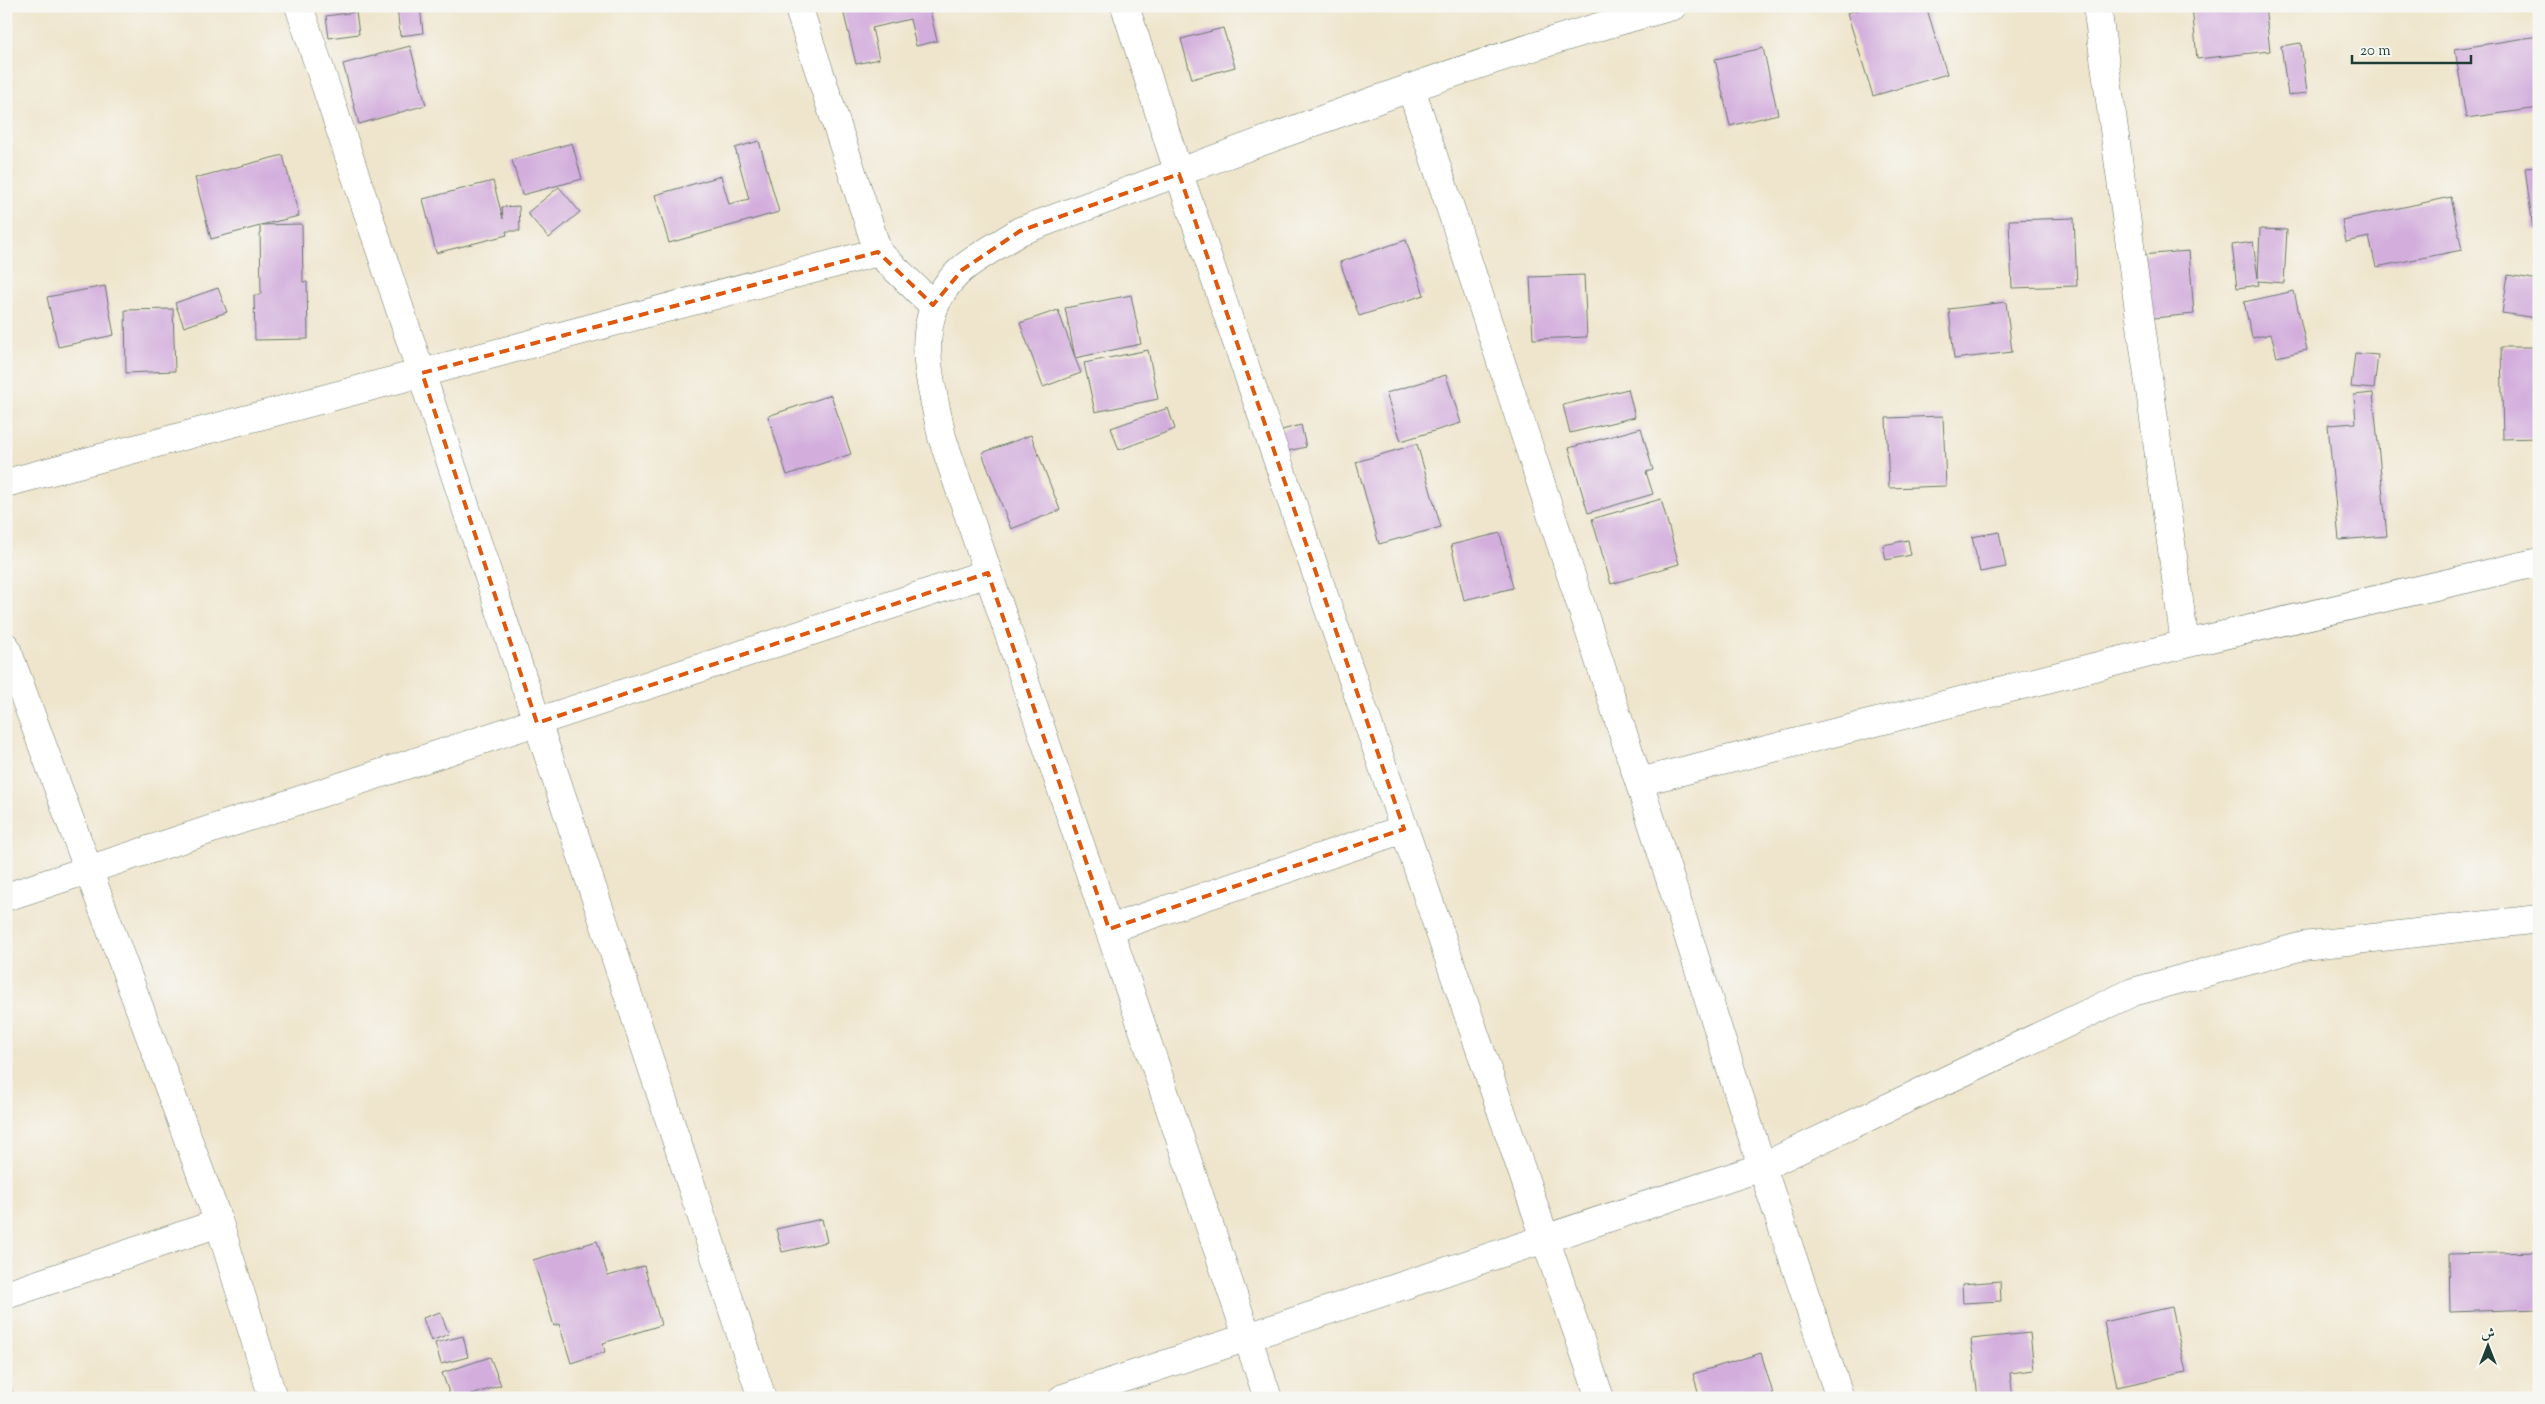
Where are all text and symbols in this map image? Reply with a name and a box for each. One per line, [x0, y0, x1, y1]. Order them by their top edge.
scale bar [2352, 32, 2471, 64]
text: 20 m [2360, 41, 2391, 62]
north arrow [2462, 1322, 2512, 1372]
text: ش [2481, 1325, 2495, 1345]

